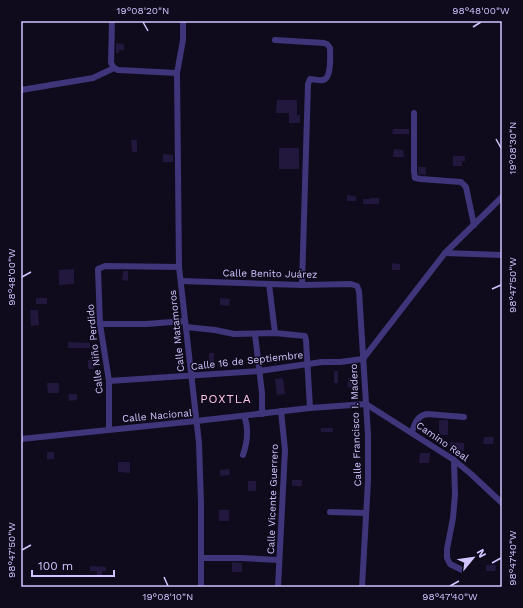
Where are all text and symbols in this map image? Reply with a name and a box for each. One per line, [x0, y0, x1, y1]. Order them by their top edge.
text: 19°08'20"N [117, 5, 169, 16]
text: 98°48'00"W [452, 5, 510, 16]
text: 19°08'30"N [507, 122, 518, 174]
text: 98°48'00"W [6, 248, 17, 306]
text: 98°47'50"W [507, 257, 518, 313]
street label: Calle Benito Juárez [223, 267, 317, 280]
street label: Calle Matamoros [167, 289, 186, 372]
street label: Calle Niño Perdido [84, 303, 105, 394]
street label: Calle 16 de Septiembre [190, 349, 304, 372]
street label: Calle Francisco I. Madero [348, 363, 363, 487]
district label: POXTLA [200, 392, 252, 406]
street label: Calle Nacional [122, 407, 192, 424]
street label: Camino Real [414, 419, 471, 463]
street label: Calle Vicente Guerrero [265, 444, 280, 554]
text: 98°47'50"W [6, 522, 17, 578]
text: 98°47'40"W [507, 530, 518, 586]
north arrow [453, 538, 493, 578]
text: N [474, 547, 489, 560]
scale bar [32, 552, 114, 578]
text: 100 m [38, 559, 73, 573]
text: 19°08'10"N [143, 591, 193, 602]
text: 98°47'40"W [422, 591, 478, 602]

